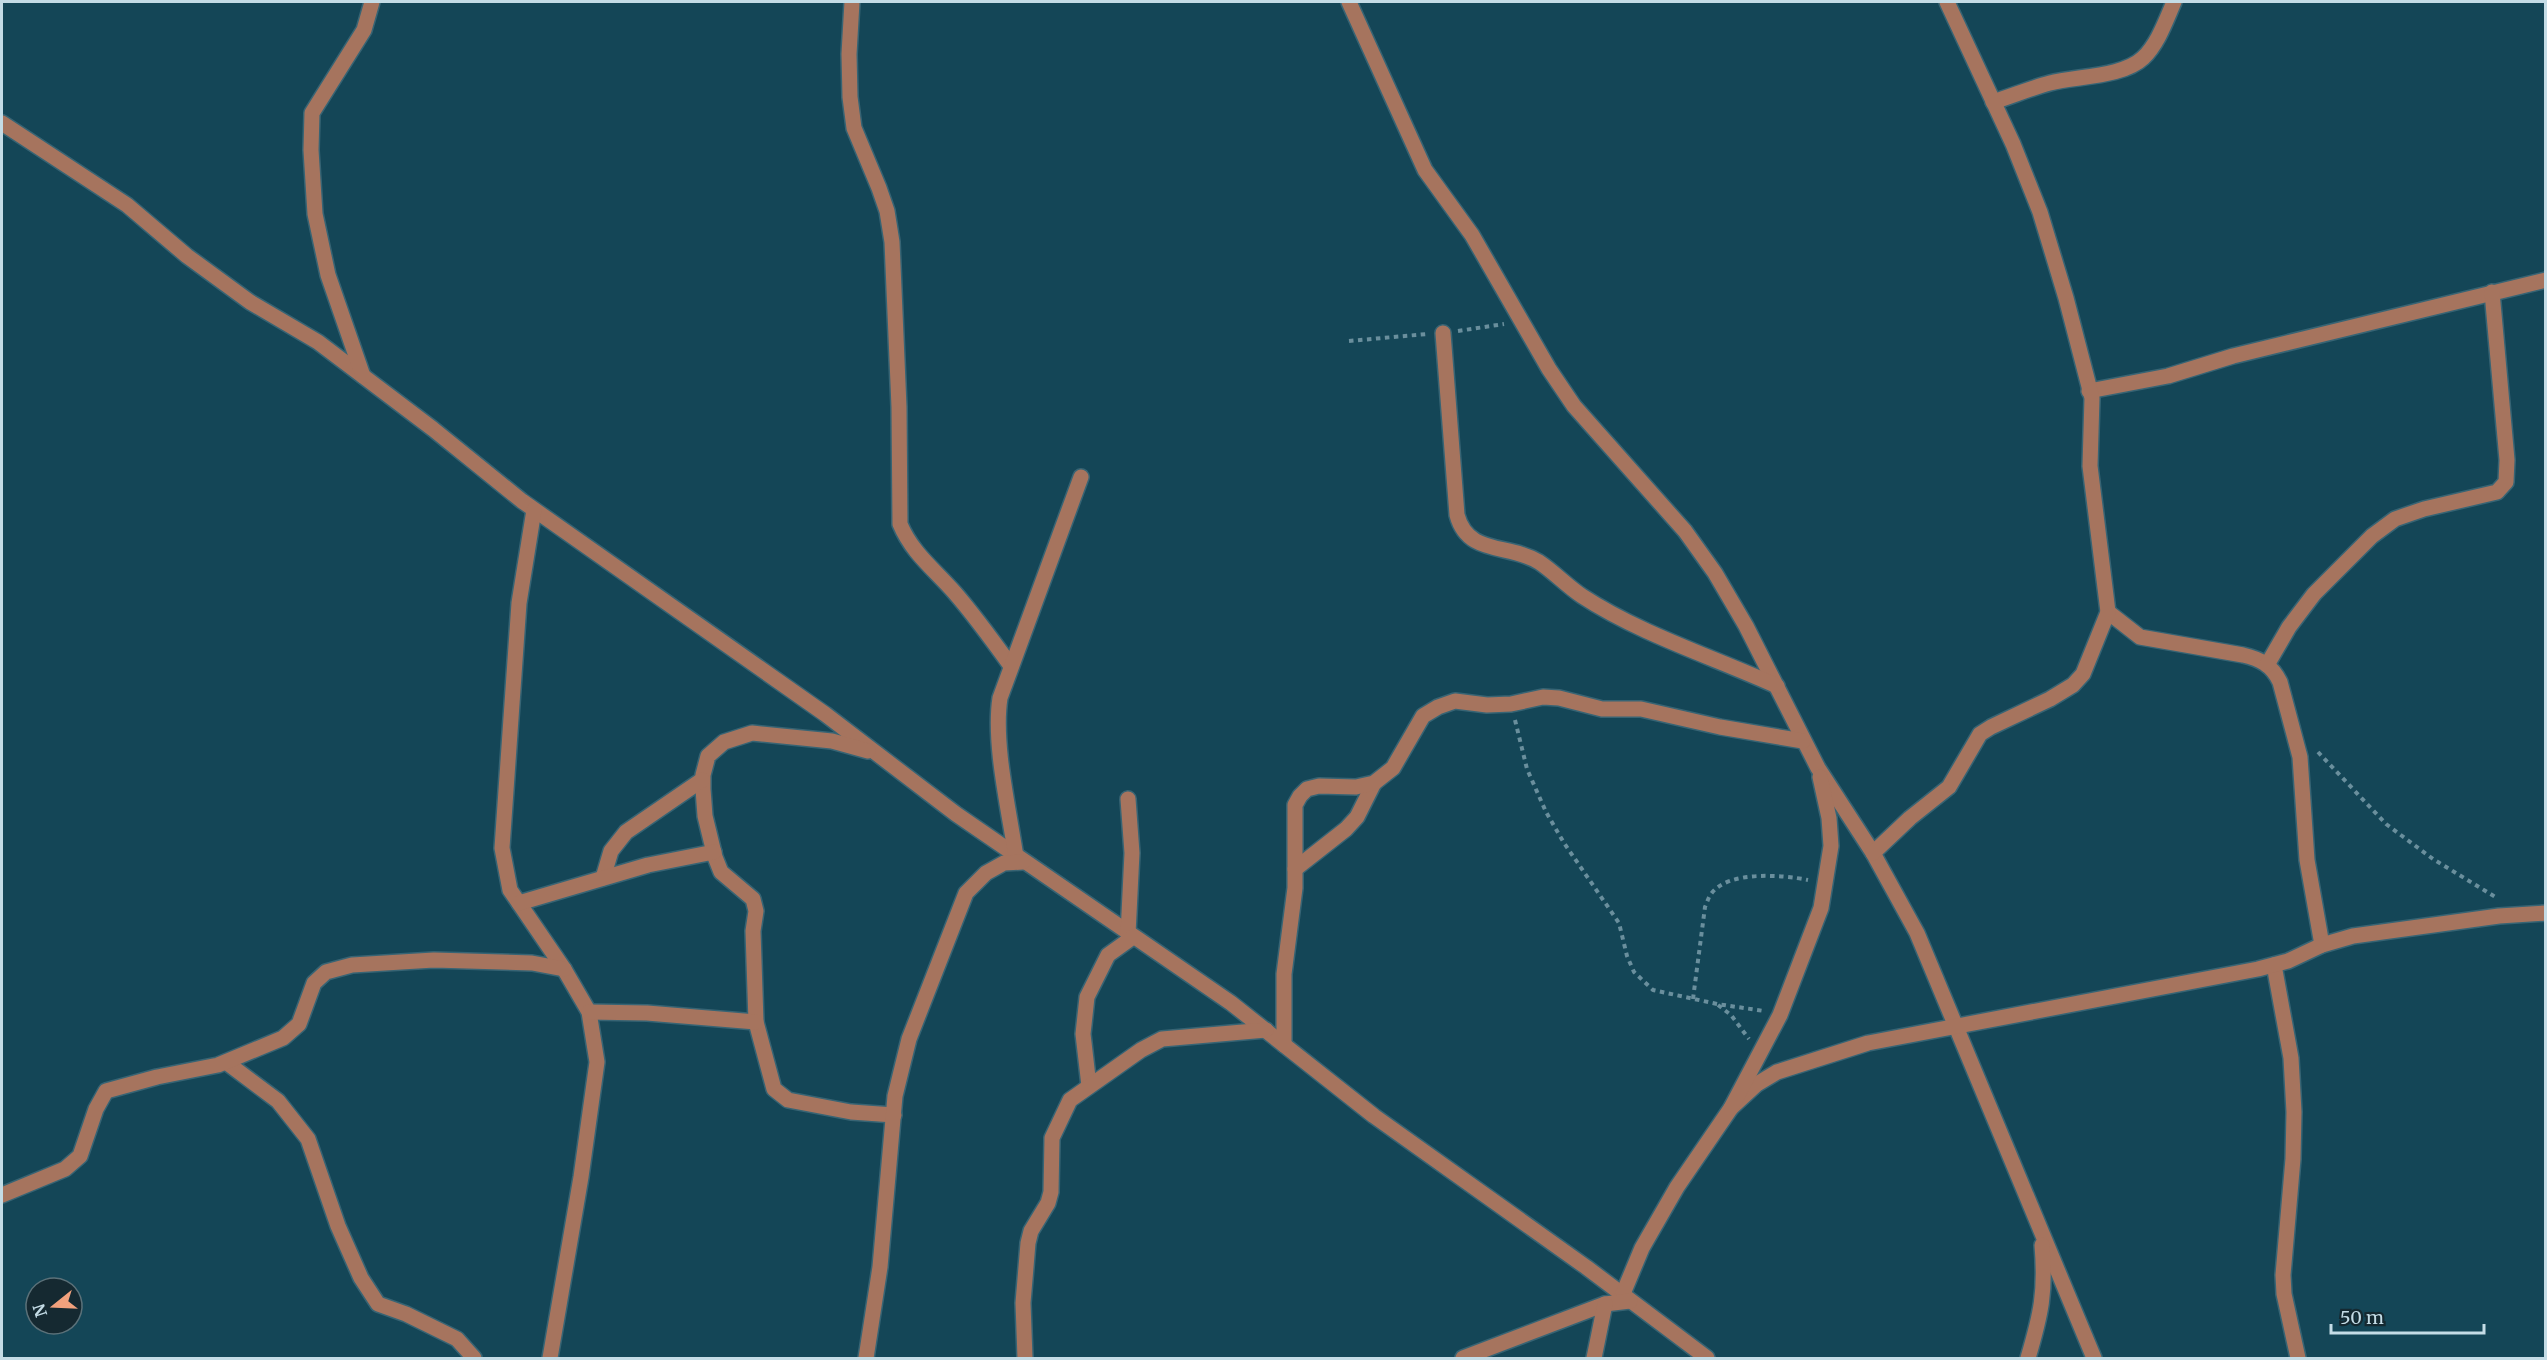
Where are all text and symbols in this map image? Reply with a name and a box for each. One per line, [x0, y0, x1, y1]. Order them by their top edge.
north arrow [24, 1276, 84, 1336]
scale bar [2331, 1297, 2484, 1335]
text: N [28, 1301, 51, 1320]
text: 50 m [2340, 1306, 2384, 1329]

